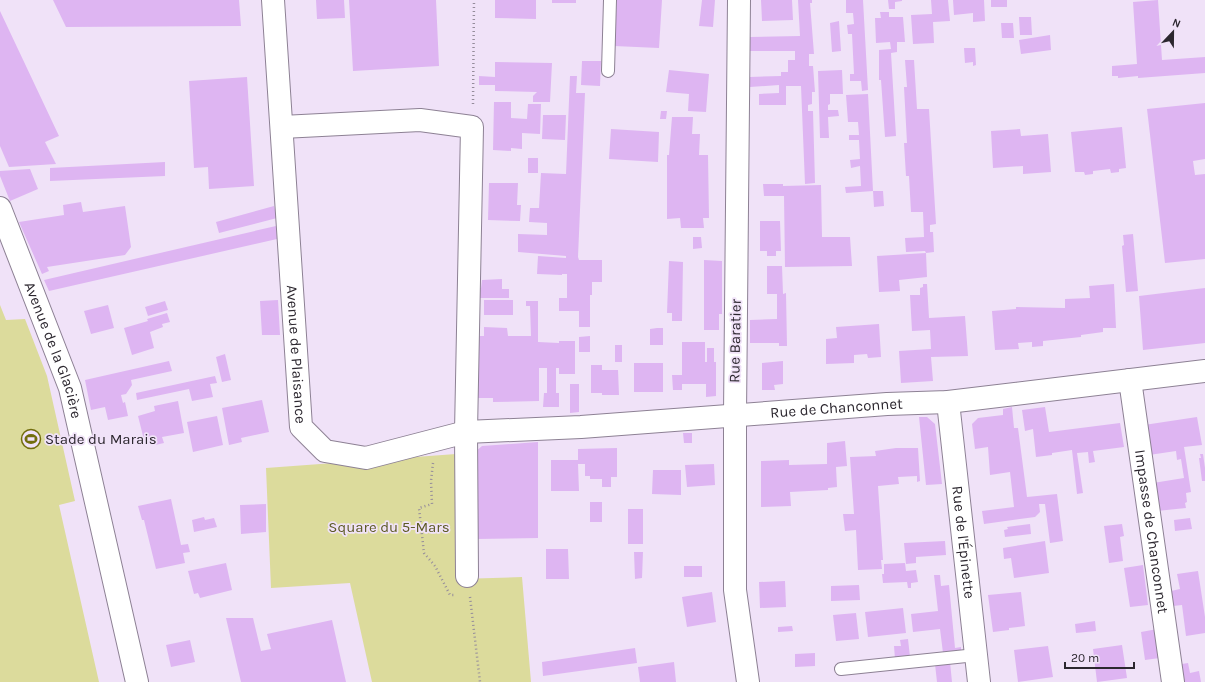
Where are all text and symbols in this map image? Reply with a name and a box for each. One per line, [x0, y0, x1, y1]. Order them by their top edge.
north arrow [1153, 12, 1193, 52]
text: N [1170, 16, 1183, 31]
street label: Avenue de la Glacière [21, 279, 86, 420]
street label: Avenue de Plaisance [283, 284, 310, 424]
street label: Rue Baratier [725, 298, 745, 383]
street label: Rue de Chanconnet [770, 394, 903, 422]
sports icon: Stade du Marais [20, 428, 42, 450]
place label: Stade du Marais [45, 430, 157, 448]
street label: Impasse de Chanconnet [1131, 448, 1172, 615]
street label: Rue de l'Épinette [948, 485, 979, 599]
park label: Square du 5-Mars [328, 518, 450, 536]
scale bar [1065, 644, 1134, 670]
text: 20 m [1071, 651, 1099, 665]

